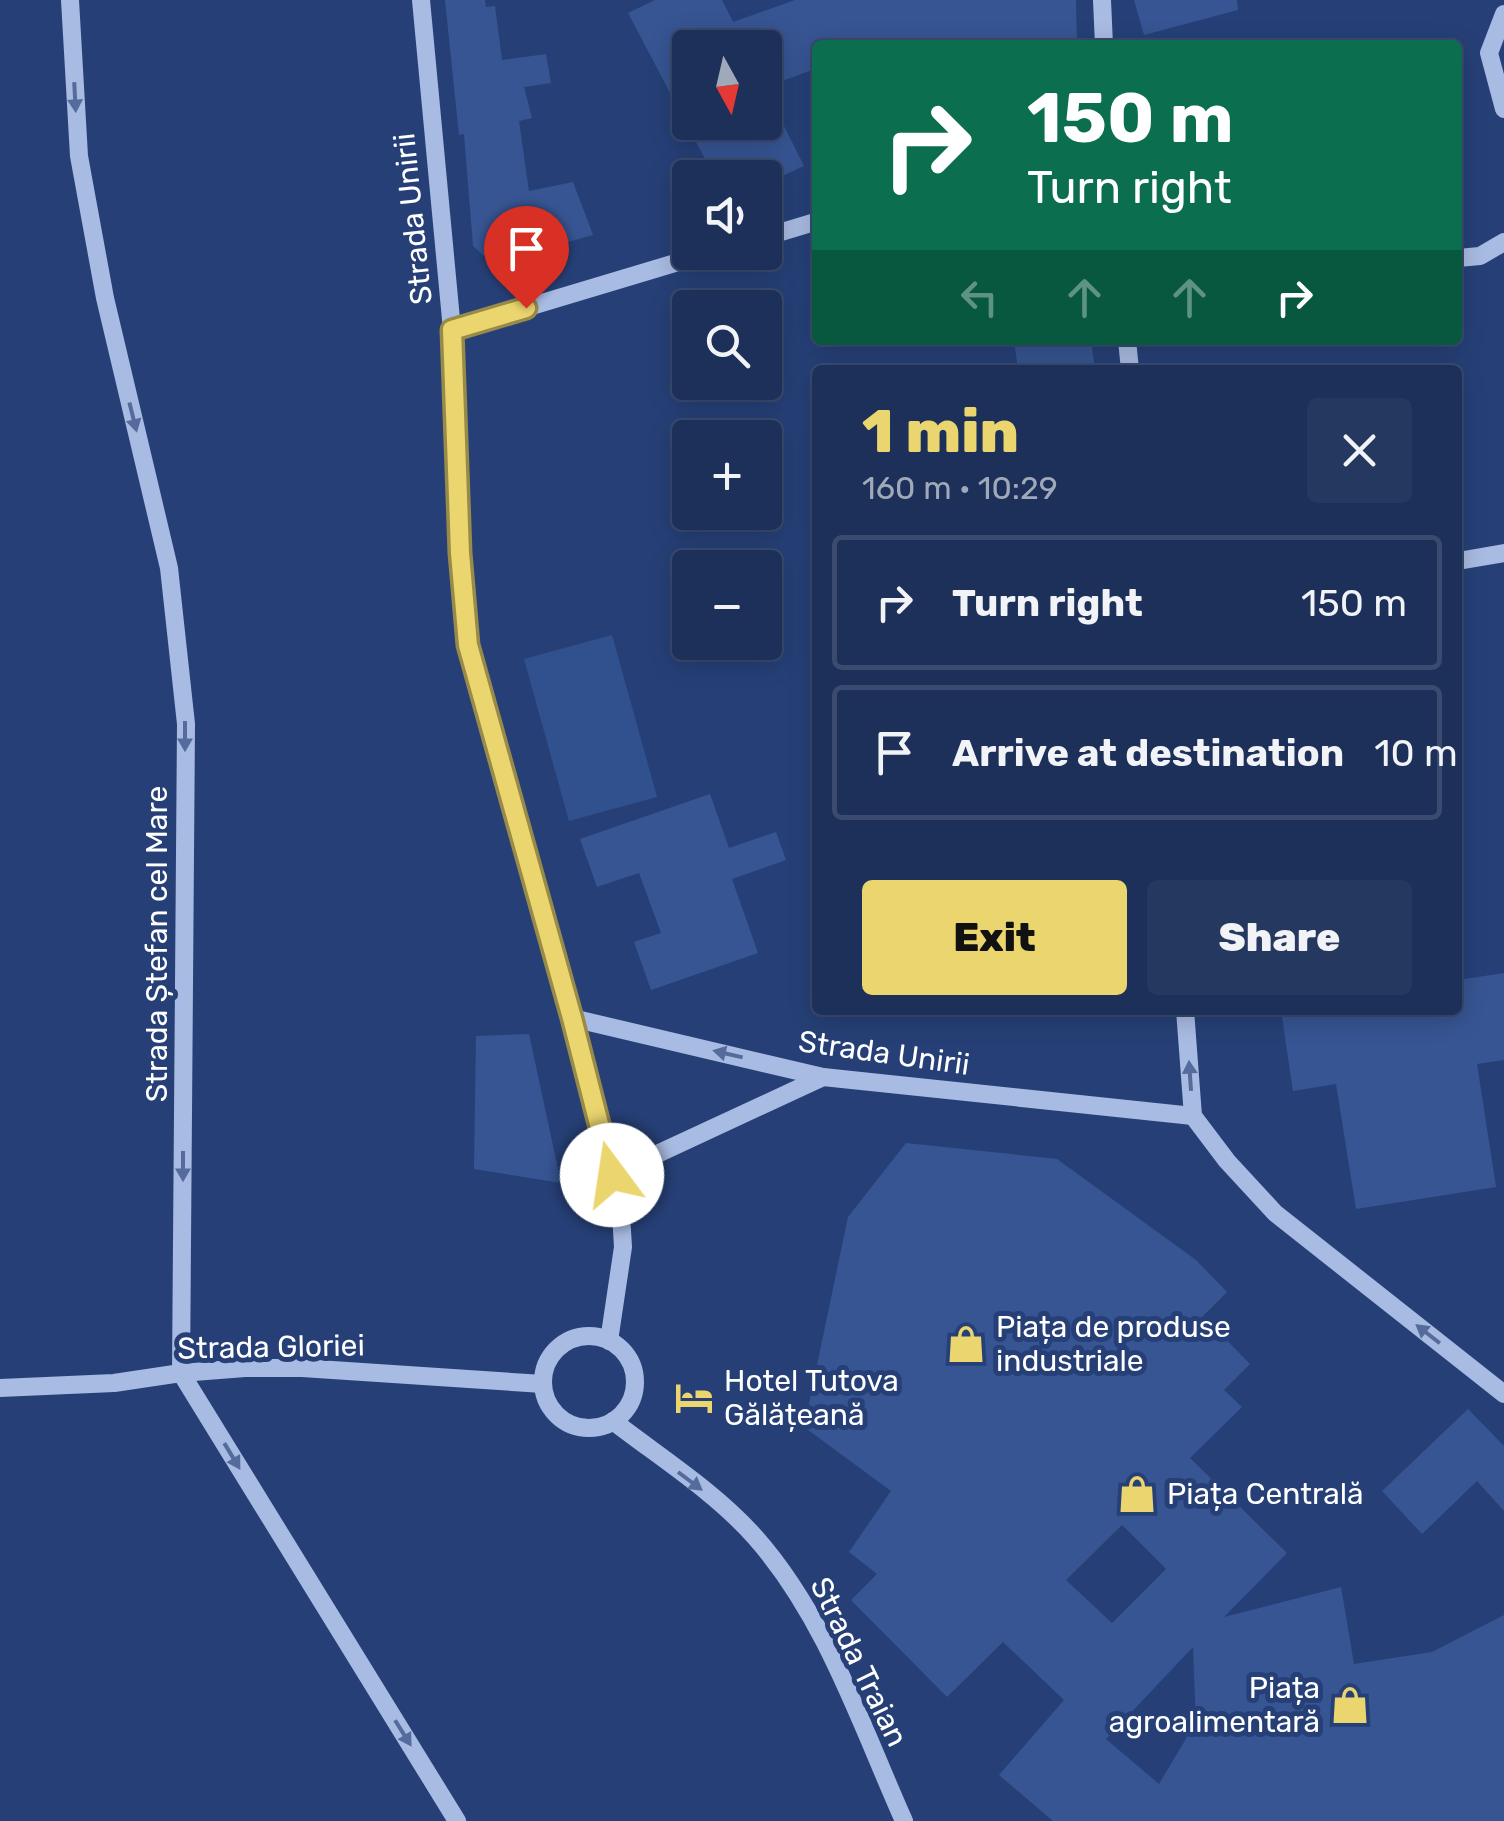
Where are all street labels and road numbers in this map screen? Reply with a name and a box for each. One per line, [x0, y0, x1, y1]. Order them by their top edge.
street label: Strada Unirii [386, 131, 440, 307]
street label: Strada Ștefan cel Mare [139, 786, 175, 1102]
street label: Strada Unirii [796, 1023, 972, 1083]
street label: Strada Gloriei [177, 1327, 365, 1367]
street label: Strada Traian [803, 1572, 915, 1752]

